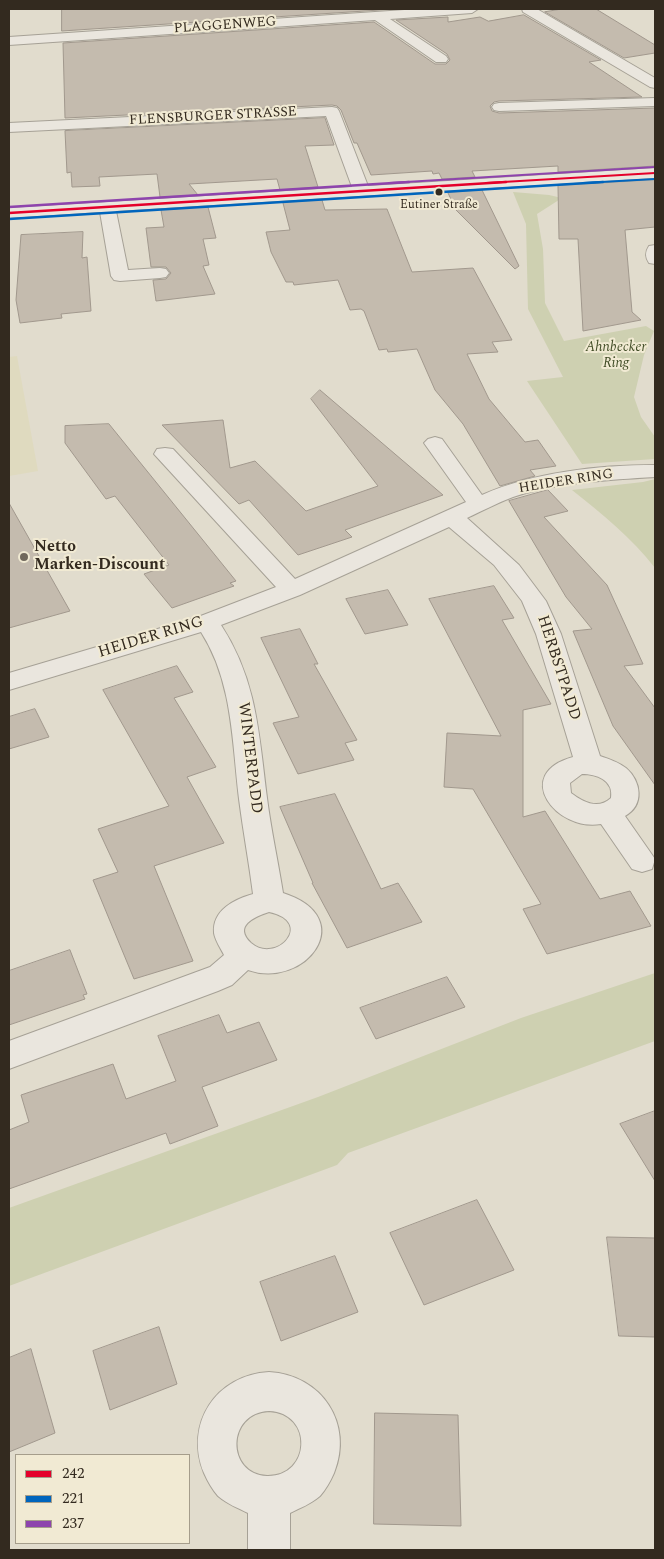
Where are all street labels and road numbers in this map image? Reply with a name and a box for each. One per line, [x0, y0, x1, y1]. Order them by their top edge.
street label: PLAGGENWEG [173, 14, 277, 38]
street label: FLENSBURGER STRASSE [129, 104, 297, 130]
street label: HEIDER RING [518, 466, 614, 498]
street label: HEIDER RING [96, 613, 206, 663]
street label: HERBSTPADD [532, 613, 584, 723]
street label: WINTERPADD [233, 701, 265, 815]

